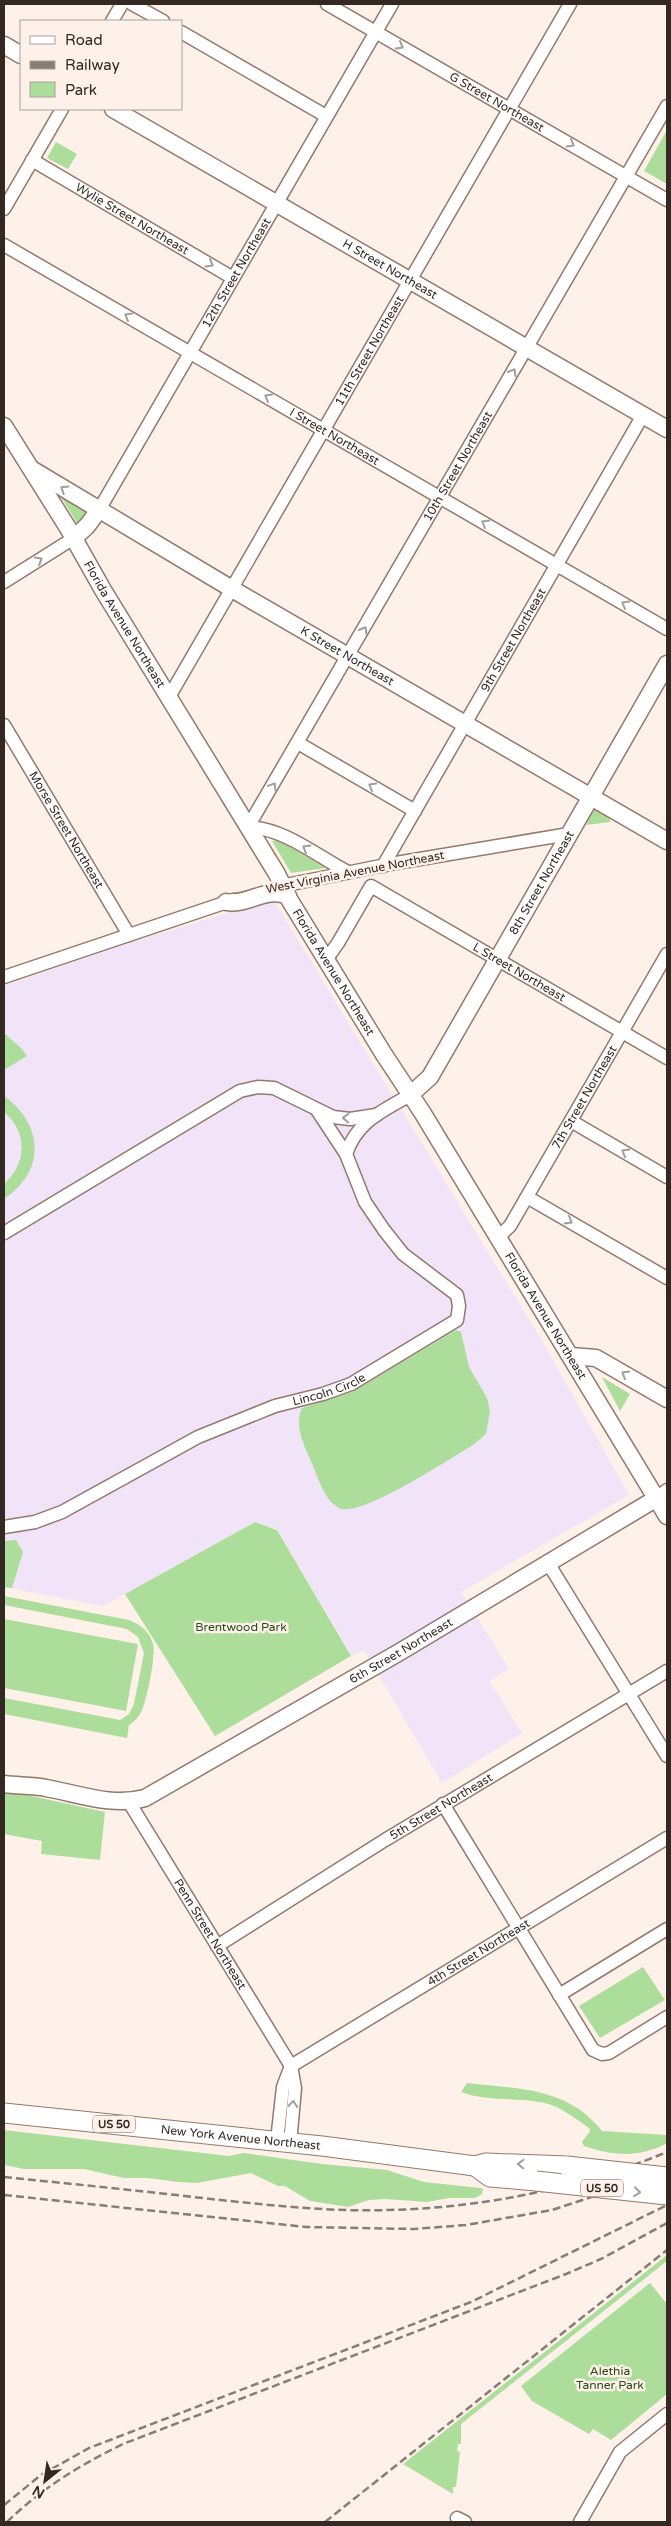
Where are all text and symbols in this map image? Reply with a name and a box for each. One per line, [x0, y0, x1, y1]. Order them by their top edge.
legend [20, 20, 182, 110]
text: Road [65, 31, 103, 49]
one-way arrow [394, 39, 403, 49]
text: Railway [65, 56, 120, 74]
street label: G Street Northeast [447, 69, 547, 135]
text: Park [65, 81, 97, 99]
one-way arrow [566, 138, 575, 148]
street label: Wylie Street Northeast [73, 180, 192, 258]
street label: 12th Street Northeast [199, 215, 274, 330]
street label: H Street Northeast [340, 236, 440, 302]
one-way arrow [204, 258, 213, 268]
street label: 11th Street Northeast [332, 293, 407, 408]
one-way arrow [124, 312, 133, 322]
one-way arrow [507, 369, 517, 378]
one-way arrow [265, 394, 274, 404]
street label: I Street Northeast [287, 405, 382, 468]
street label: 10th Street Northeast [420, 408, 495, 524]
one-way arrow [60, 486, 70, 495]
one-way arrow [481, 519, 490, 529]
one-way arrow [34, 557, 43, 567]
street label: Florida Avenue Northeast [81, 558, 168, 691]
street label: 9th Street Northeast [478, 585, 549, 694]
one-way arrow [622, 601, 631, 611]
street label: K Street Northeast [298, 623, 397, 689]
one-way arrow [358, 627, 368, 636]
street label: Morse Street Northeast [26, 769, 107, 891]
one-way arrow [267, 782, 277, 791]
one-way arrow [369, 783, 378, 793]
street label: 8th Street Northeast [506, 828, 577, 937]
one-way arrow [302, 844, 311, 854]
street label: West Virginia Avenue Northeast [265, 848, 446, 896]
street label: Florida Avenue Northeast [290, 906, 378, 1038]
street label: L Street Northeast [470, 940, 568, 1005]
street label: 7th Street Northeast [549, 1043, 620, 1151]
one-way arrow [341, 1113, 349, 1123]
one-way arrow [622, 1148, 631, 1158]
one-way arrow [564, 1215, 573, 1225]
street label: Florida Avenue Northeast [502, 1250, 590, 1382]
street label: Lincoln Circle [291, 1370, 368, 1408]
one-way arrow [621, 1371, 630, 1381]
street label: 6th Street Northeast [347, 1615, 455, 1686]
park label: Brentwood Park [195, 1620, 287, 1634]
street label: 5th Street Northeast [387, 1770, 495, 1843]
street label: Penn Street Northeast [171, 1876, 249, 1992]
street label: 4th Street Northeast [425, 1916, 533, 1989]
one-way arrow [287, 2100, 298, 2108]
road number: US 50 [93, 2116, 135, 2132]
street label: New York Avenue Northeast [160, 2122, 322, 2153]
one-way arrow [517, 2159, 525, 2170]
road number: US 50 [581, 2180, 623, 2196]
one-way arrow [633, 2186, 641, 2197]
park label: Alethia Tanner Park [576, 2364, 644, 2392]
north arrow [20, 2456, 70, 2506]
text: N [30, 2482, 48, 2502]

